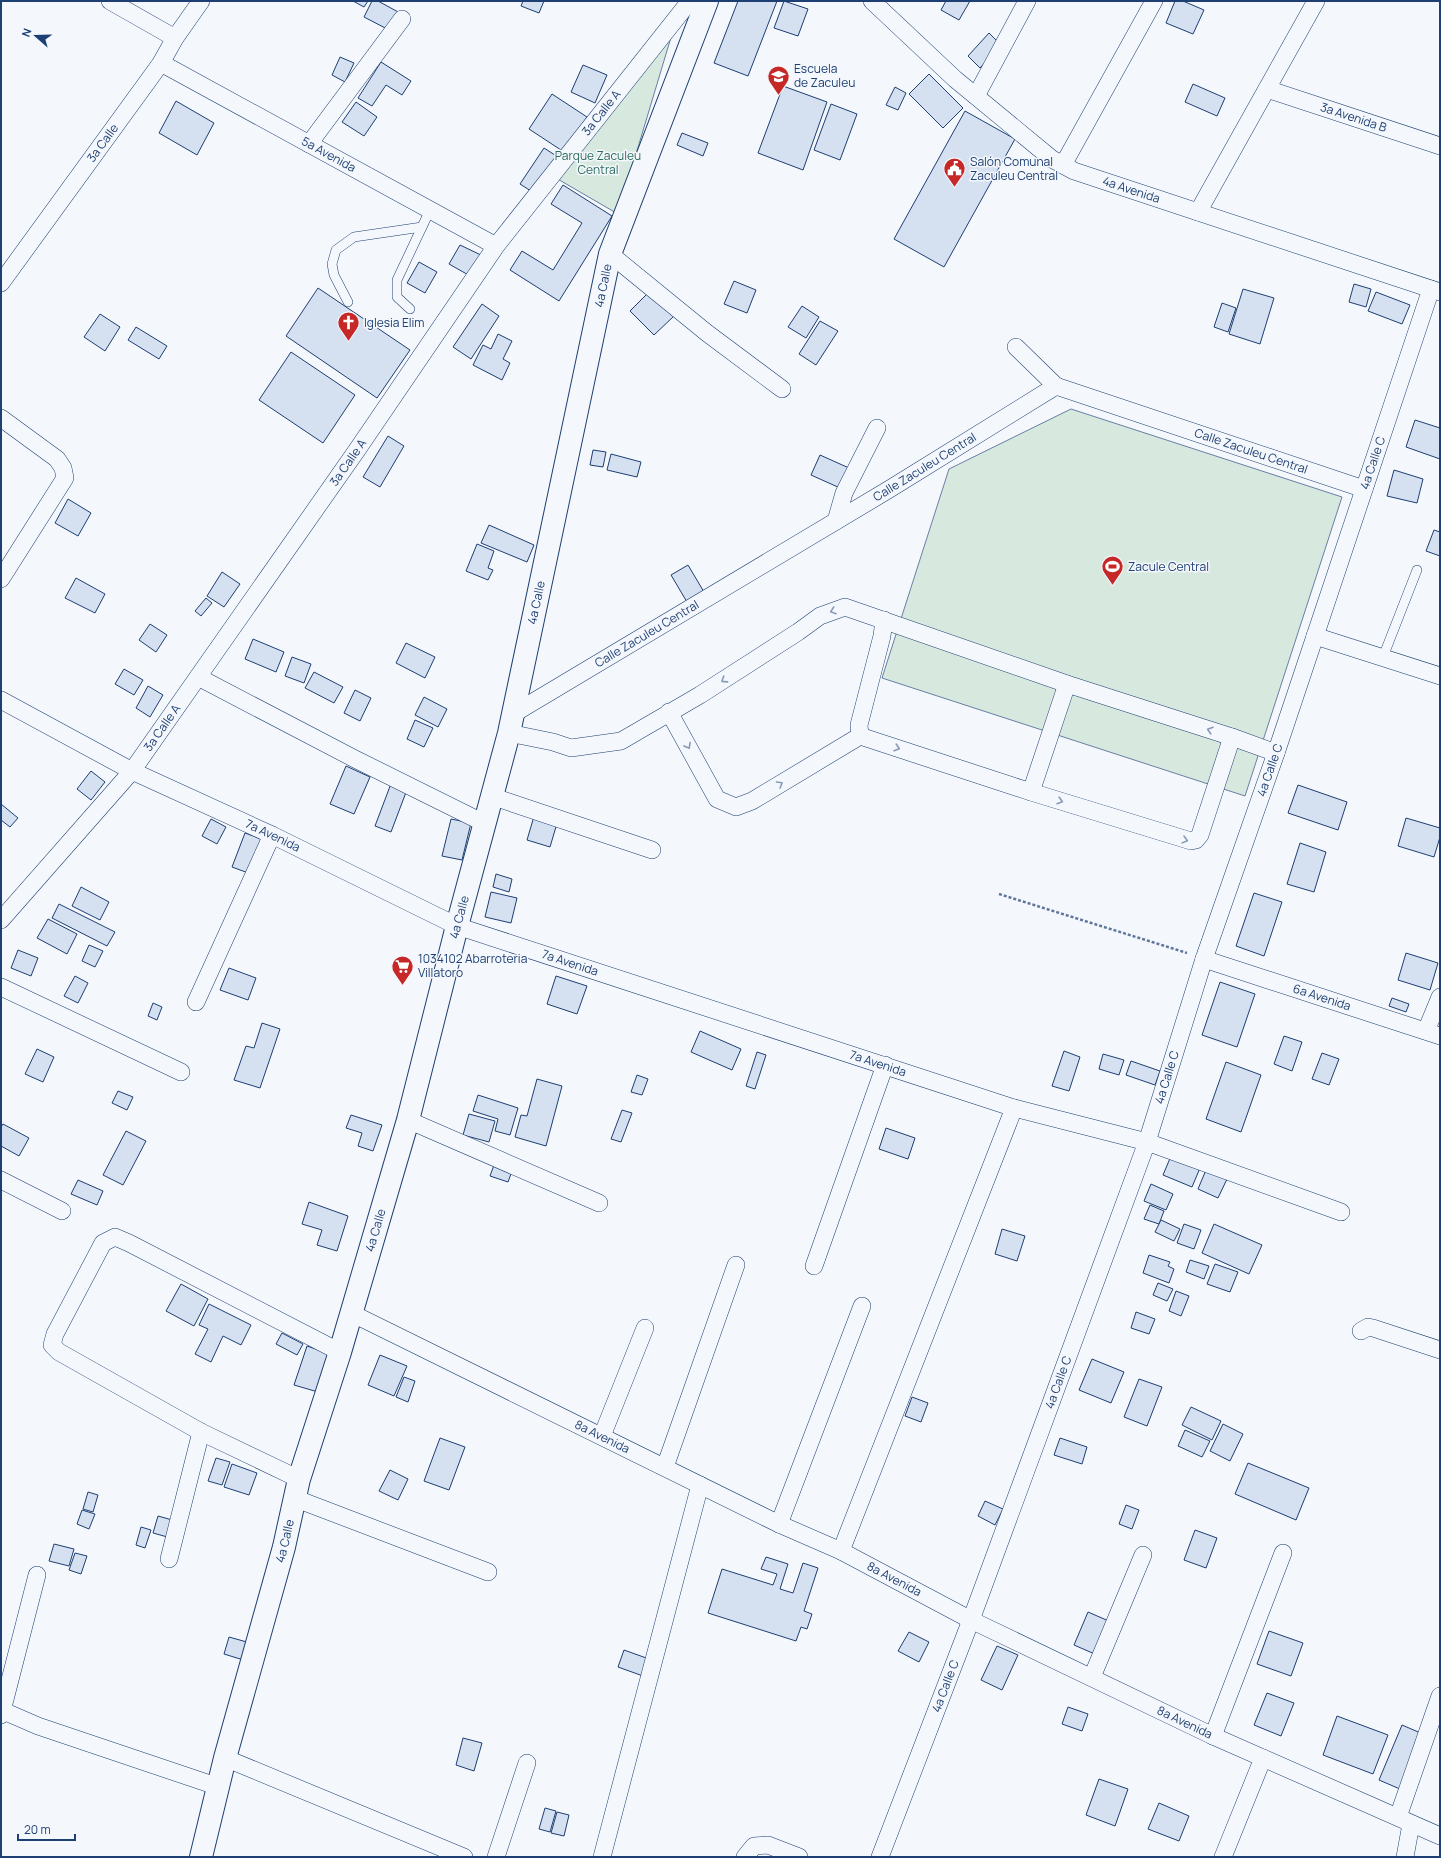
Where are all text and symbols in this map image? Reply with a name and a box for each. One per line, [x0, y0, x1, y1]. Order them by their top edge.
north arrow [16, 16, 56, 56]
text: N [18, 26, 35, 39]
place label: Escuela de Zaculeu [794, 60, 855, 91]
school or university icon: Escuela de Zaculeu [766, 63, 792, 96]
street label: 3a Calle A [578, 86, 625, 139]
street label: 3a Avenida B [1318, 98, 1389, 136]
street label: 3a Calle [83, 120, 122, 165]
street label: 5a Avenida [299, 132, 359, 176]
park label: Parque Zaculeu Central [555, 147, 641, 178]
place label: Salón Comunal Zaculeu Central [970, 153, 1058, 184]
public building icon: Salón Comunal Zaculeu Central [942, 156, 968, 189]
street label: 4a Avenida [1100, 172, 1162, 207]
street label: 4a Calle [590, 262, 616, 309]
church icon: Iglesia Elim [335, 310, 361, 343]
place label: Iglesia Elim [364, 314, 425, 331]
street label: Calle Zaculeu Central [1192, 424, 1310, 478]
street label: Calle Zaculeu Central [870, 428, 979, 505]
street label: 4a Calle C [1356, 434, 1389, 492]
street label: 3a Calle A [325, 435, 370, 489]
sports icon: Zacule Central [1099, 554, 1125, 587]
place label: Zacule Central [1128, 558, 1209, 575]
street label: 4a Calle [523, 579, 549, 626]
street label: Calle Zaculeu Central [591, 596, 702, 671]
one-way arrow [830, 606, 837, 615]
one-way arrow [721, 675, 728, 683]
street label: 3a Calle A [139, 700, 184, 754]
one-way arrow [1206, 727, 1213, 735]
street label: 4a Calle C [1252, 741, 1287, 799]
one-way arrow [683, 742, 691, 749]
one-way arrow [893, 743, 900, 752]
one-way arrow [775, 782, 782, 789]
one-way arrow [1057, 796, 1064, 805]
street label: 7a Avenida [243, 815, 303, 856]
one-way arrow [1181, 835, 1188, 843]
street label: 4a Calle [445, 894, 473, 940]
street label: 7a Avenida [540, 945, 601, 980]
place label: 1034102 Abarroteria Villatoro [418, 950, 527, 981]
supermarket icon: 1034102 Abarroteria Villatoro [389, 953, 415, 986]
street label: 6a Avenida [1291, 980, 1353, 1014]
street label: 7a Avenida [848, 1046, 909, 1080]
street label: 4a Calle C [1150, 1048, 1183, 1106]
street label: 4a Calle [361, 1207, 390, 1254]
street label: 4a Calle C [1041, 1353, 1076, 1411]
street label: 8a Avenida [572, 1416, 633, 1457]
street label: 4a Calle [271, 1518, 298, 1565]
street label: 8a Avenida [864, 1557, 925, 1600]
street label: 4a Calle C [927, 1657, 963, 1715]
street label: 8a Avenida [1154, 1701, 1216, 1743]
scale bar [18, 1816, 75, 1842]
text: 20 m [24, 1821, 51, 1838]

